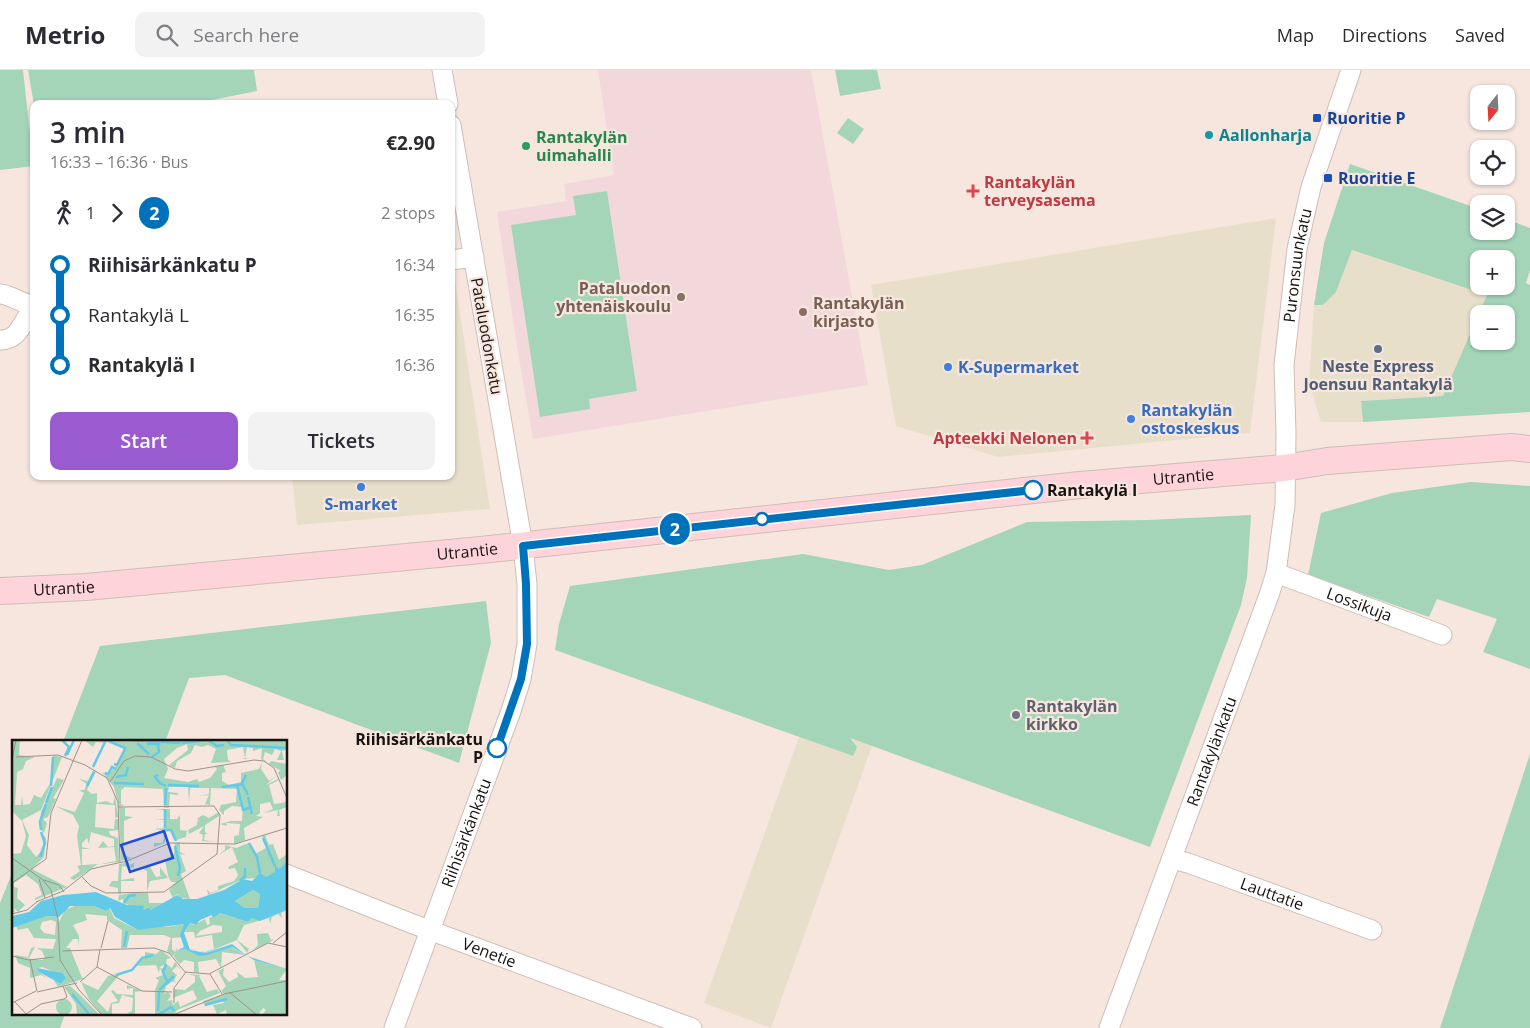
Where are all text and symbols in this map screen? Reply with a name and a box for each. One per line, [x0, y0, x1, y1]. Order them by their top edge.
search box [135, 12, 485, 57]
text: Metrio [25, 18, 105, 51]
icon: search [153, 21, 181, 49]
text: Search here [193, 22, 299, 48]
text: Map [1277, 23, 1314, 47]
text: Directions [1342, 23, 1427, 47]
text: Saved [1455, 23, 1505, 47]
north arrow [1470, 85, 1515, 130]
map controls [1470, 85, 1515, 350]
place label: Ruoritie P [1327, 107, 1406, 129]
marker: Ruoritie P [1311, 112, 1323, 124]
text: 3 min [50, 113, 126, 151]
place label: Aallonharja [1219, 124, 1312, 146]
place label: Rantakylän uimahalli [536, 126, 627, 166]
marker: Aallonharja [1203, 129, 1215, 141]
text: €2.90 [386, 130, 435, 156]
marker: Rantakylän uimahalli [520, 140, 532, 152]
button: locate [1470, 140, 1515, 185]
text: 16:33 – 16:36 · Bus [50, 151, 188, 173]
place label: Ruoritie E [1338, 167, 1416, 189]
place label: Rantakylän terveysasema [984, 171, 1096, 211]
marker: Ruoritie E [1322, 172, 1334, 184]
marker: Rantakylän terveysasema [966, 184, 980, 198]
button: layers [1470, 195, 1515, 240]
icon: walk [50, 199, 78, 227]
icon: forward [103, 199, 131, 227]
text: 2 [149, 201, 159, 225]
text: 1 [86, 202, 95, 224]
text: 2 stops [381, 202, 435, 224]
street label: Puronsuunkatu [1278, 206, 1317, 323]
button: + [1470, 250, 1515, 295]
text: Riihisärkänkatu P [88, 252, 257, 278]
text: 16:34 [394, 254, 435, 276]
street label: Pataluodonkatu [466, 276, 508, 396]
place label: Pataluodon yhtenäiskoulu [556, 277, 671, 317]
marker: Pataluodon yhtenäiskoulu [675, 291, 687, 303]
place label: Rantakylän kirjasto [813, 292, 904, 332]
text: Rantakylä L [88, 302, 189, 328]
text: 16:35 [394, 304, 435, 326]
button: − [1470, 305, 1515, 350]
marker: Rantakylän kirjasto [797, 306, 809, 318]
marker: Neste Express Joensuu Rantakylä [1372, 343, 1384, 355]
text: Rantakylä I [88, 352, 195, 378]
text: 16:36 [394, 354, 435, 376]
place label: Neste Express Joensuu Rantakylä [1301, 355, 1453, 395]
place label: K-Supermarket [958, 356, 1079, 378]
marker: K-Supermarket [942, 361, 954, 373]
place label: Rantakylän ostoskeskus [1141, 399, 1239, 439]
button: Start [50, 412, 238, 470]
button: Tickets [248, 412, 435, 470]
marker: Rantakylän ostoskeskus [1125, 413, 1137, 425]
place label: Apteekki Nelonen [933, 427, 1077, 449]
marker: Apteekki Nelonen [1081, 432, 1093, 444]
street label: Utrantie [1152, 463, 1215, 490]
place label: Rantakylä I [1047, 479, 1137, 501]
marker: Rantakylä I [1023, 480, 1043, 500]
marker: S-market [355, 481, 367, 493]
place label: S-market [325, 493, 398, 515]
unlabelled marker [755, 512, 769, 526]
line badge: 2 [659, 513, 691, 545]
text: 2 [670, 517, 680, 541]
street label: Utrantie [436, 537, 499, 565]
street label: Utrantie [33, 575, 96, 600]
street label: Lossikuja [1323, 582, 1395, 626]
street label: Rantakylänkatu [1181, 693, 1242, 809]
place label: Rantakylän kirkko [1026, 695, 1117, 735]
marker: Rantakylän kirkko [1010, 709, 1022, 721]
place label: Riihisärkänkatu P [355, 728, 483, 768]
marker: Riihisärkänkatu P [487, 738, 507, 758]
inset map [12, 740, 288, 1016]
street label: Riihisärkänkatu [436, 775, 496, 891]
street label: Lauttatie [1237, 872, 1307, 915]
street label: Venetie [459, 932, 520, 973]

